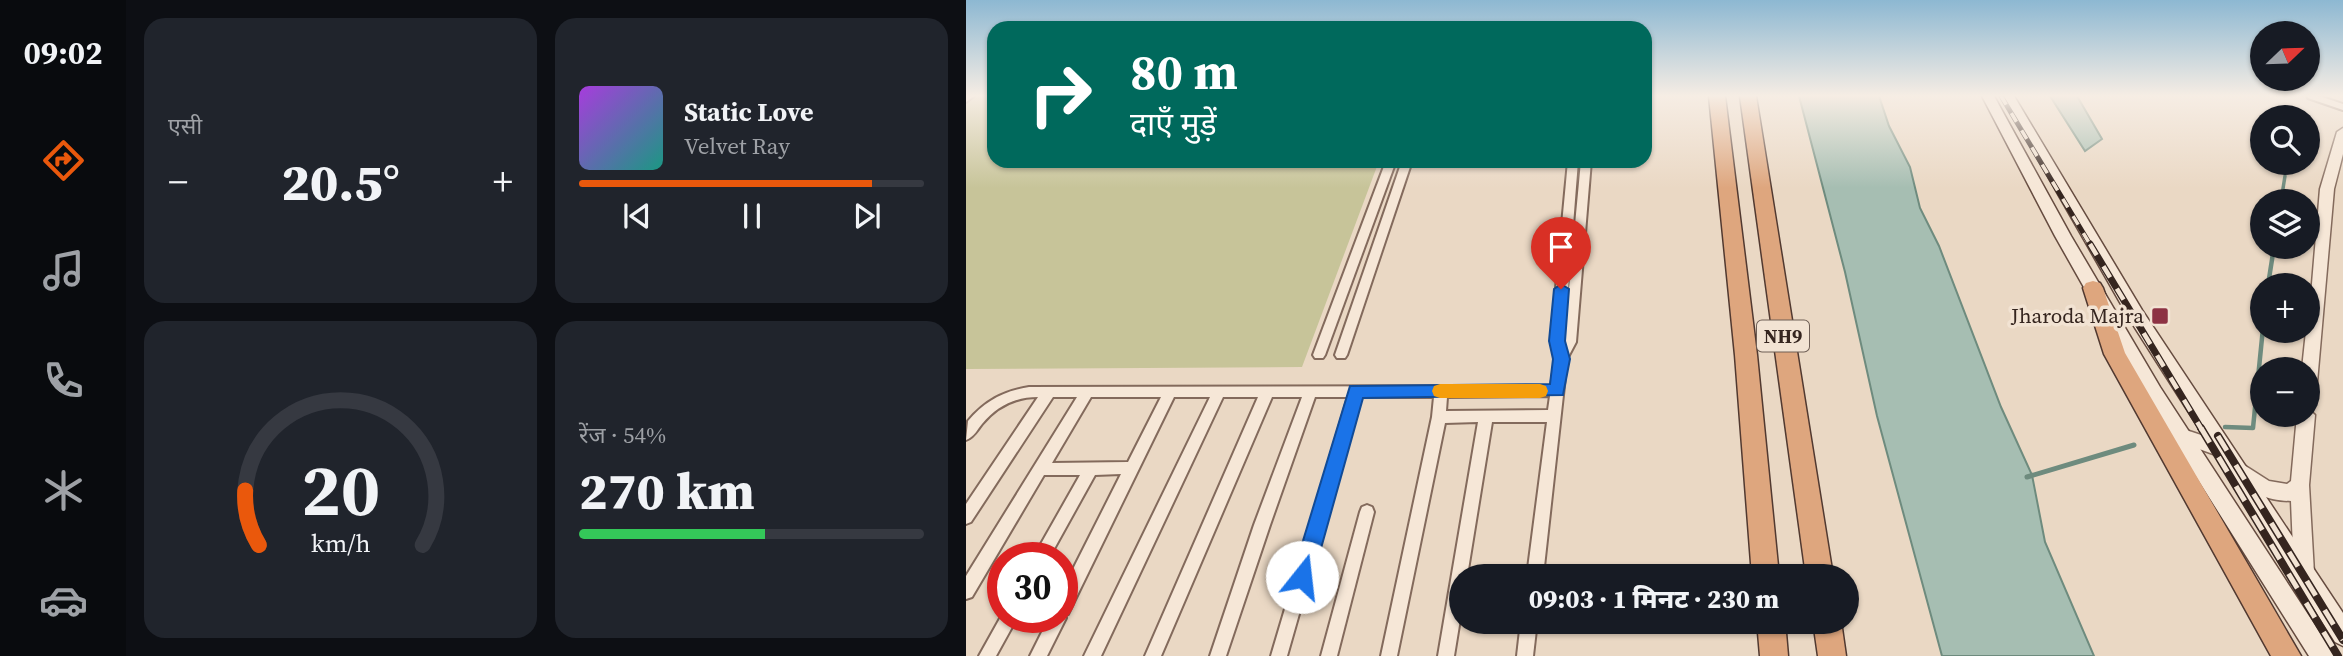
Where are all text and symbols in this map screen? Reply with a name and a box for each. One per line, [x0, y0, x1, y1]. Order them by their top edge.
north arrow [2250, 21, 2320, 91]
map controls [2250, 21, 2320, 427]
text: 09:02 [24, 31, 102, 75]
text: 80 m [1130, 38, 1238, 105]
icon: right [1015, 49, 1106, 140]
text: Static Love [684, 94, 813, 130]
text: दाएँ मुड़ें [1130, 102, 1217, 146]
button: search [2250, 105, 2320, 175]
text: एसी [168, 110, 202, 142]
text: Velvet Ray [684, 130, 790, 162]
icon: directions [39, 136, 88, 185]
text: 20.5° [281, 146, 400, 217]
text: − [168, 156, 188, 208]
text: + [493, 156, 513, 208]
button: layers [2250, 189, 2320, 259]
icon: previous [618, 197, 656, 235]
icon: pause [733, 197, 771, 235]
icon: next [848, 197, 886, 235]
pin [1531, 217, 1591, 289]
icon: arrive [1542, 228, 1580, 266]
icon: music [39, 246, 88, 295]
button: + [2250, 273, 2320, 343]
place label: Jharoda Majra [2010, 301, 2144, 330]
marker: Jharoda Majra [2150, 306, 2170, 326]
road number: NH9 [1757, 320, 1809, 352]
icon: phone [39, 356, 88, 405]
button: − [2250, 357, 2320, 427]
text: रेंज · 54% [579, 419, 666, 451]
text: 20 [301, 441, 380, 540]
text: 270 km [579, 455, 755, 526]
icon: climate [39, 466, 88, 515]
text: km/h [311, 526, 370, 560]
position arrow [1265, 540, 1339, 614]
speed limit sign: 30 [987, 542, 1078, 633]
icon: car [39, 576, 88, 625]
text: 09:03 · 1 मिनट · 230 m [1529, 581, 1779, 617]

